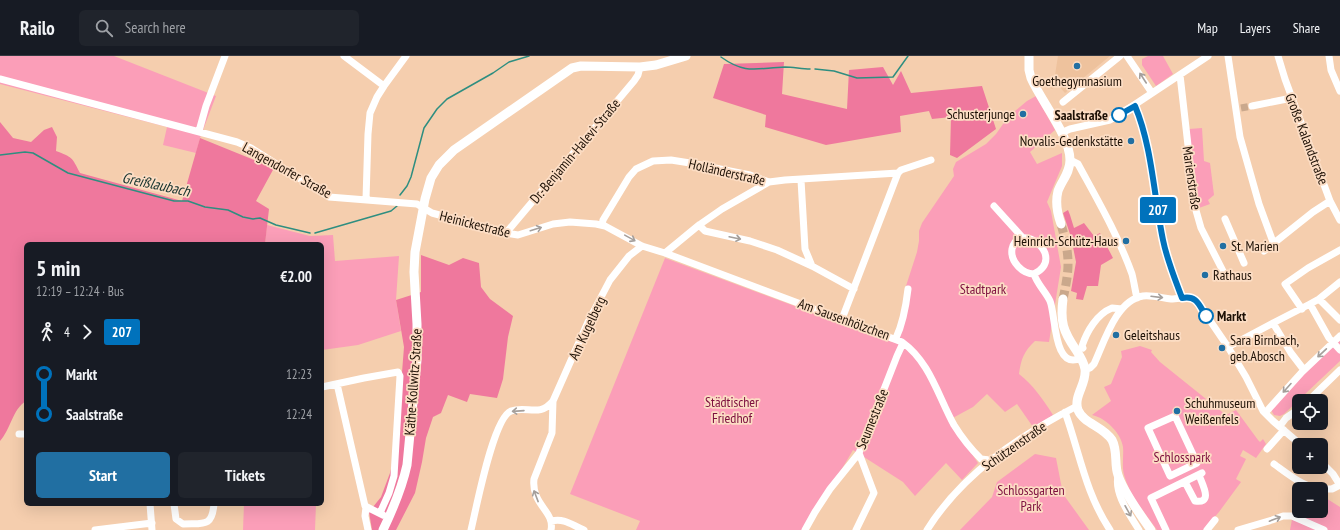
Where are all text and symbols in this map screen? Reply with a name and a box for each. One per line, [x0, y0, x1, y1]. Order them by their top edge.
search box [79, 10, 359, 46]
text: Railo [20, 16, 55, 40]
icon: search [93, 17, 115, 39]
text: Search here [125, 18, 186, 37]
text: Map [1197, 19, 1218, 37]
text: Layers [1240, 19, 1271, 37]
text: Share [1293, 19, 1320, 37]
marker: Goethegymnasium [1072, 61, 1082, 71]
place label: Goethegymnasium [1032, 72, 1122, 90]
one-way arrow [1139, 73, 1147, 84]
street label: Große Kalandstraße [1281, 91, 1333, 187]
street label: Dr.-Benjamin-Halevi-Straße [526, 95, 624, 207]
place label: Schusterjunge [947, 105, 1015, 123]
place label: Saalstraße [1055, 106, 1108, 124]
marker: Saalstraße [1111, 107, 1127, 123]
marker: Schusterjunge [1018, 109, 1028, 119]
place label: Novalis-Gedenkstätte [1020, 132, 1123, 150]
marker: Novalis-Gedenkstätte [1126, 136, 1136, 146]
street label: Langendorfer Straße [239, 138, 335, 202]
street label: Marienstraße [1179, 145, 1205, 211]
street label: Holländerstraße [687, 154, 767, 190]
water label: Greißlaubach [120, 168, 193, 201]
line badge: 207 [1135, 197, 1181, 223]
text: 207 [1148, 201, 1168, 219]
street label: Heinickestraße [438, 207, 512, 242]
one-way arrow [529, 225, 542, 232]
place label: Heinrich-Schütz-Haus [1014, 232, 1118, 250]
one-way arrow [728, 234, 741, 242]
one-way arrow [624, 235, 636, 243]
marker: Heinrich-Schütz-Haus [1121, 236, 1131, 246]
place label: St. Marien [1231, 237, 1279, 255]
marker: St. Marien [1218, 241, 1228, 251]
text: 5 min [36, 254, 80, 282]
place label: Rathaus [1213, 266, 1252, 284]
text: €2.00 [280, 267, 312, 286]
marker: Rathaus [1200, 270, 1210, 280]
park label: Stadtpark [960, 280, 1007, 298]
text: 12:19 – 12:24 · Bus [36, 283, 124, 300]
street label: Am Kugelberg [564, 293, 610, 363]
one-way arrow [1150, 293, 1163, 301]
street label: Am Sausenhölzchen [796, 294, 892, 344]
place label: Markt [1217, 307, 1246, 325]
marker: Markt [1198, 308, 1214, 324]
icon: walk [36, 321, 58, 343]
icon: forward [76, 321, 98, 343]
text: 207 [112, 323, 132, 341]
text: 4 [64, 324, 70, 341]
place label: Geleitshaus [1124, 326, 1180, 344]
street label: Käthe-Kollwitz-Straße [400, 328, 426, 436]
marker: Geleitshaus [1111, 330, 1121, 340]
place label: Sara Birnbach, geb.Abosch [1230, 331, 1299, 365]
marker: Sara Birnbach, geb.Abosch [1217, 343, 1227, 353]
one-way arrow [1317, 348, 1327, 358]
text: Markt [66, 365, 97, 384]
text: 12:23 [286, 366, 312, 383]
one-way arrow [1283, 382, 1292, 393]
street label: Seumestraße [852, 386, 892, 452]
park label: Städtischer Friedhof [705, 393, 759, 427]
place label: Schuhmuseum Weißenfels [1185, 394, 1255, 428]
map controls [1292, 394, 1328, 518]
button: locate [1292, 394, 1328, 430]
text: Saalstraße [66, 405, 123, 424]
text: 12:24 [286, 406, 312, 423]
marker: Schuhmuseum Weißenfels [1172, 406, 1182, 416]
one-way arrow [512, 407, 525, 414]
street label: Schützenstraße [978, 417, 1050, 475]
button: + [1292, 438, 1328, 474]
park label: Schlosspark [1154, 448, 1211, 466]
button: Start [36, 452, 170, 498]
button: Tickets [178, 452, 312, 498]
park label: Schlossgarten Park [997, 481, 1065, 515]
button: − [1292, 482, 1328, 518]
one-way arrow [532, 490, 540, 502]
one-way arrow [1125, 505, 1133, 517]
one-way arrow [1269, 514, 1281, 522]

